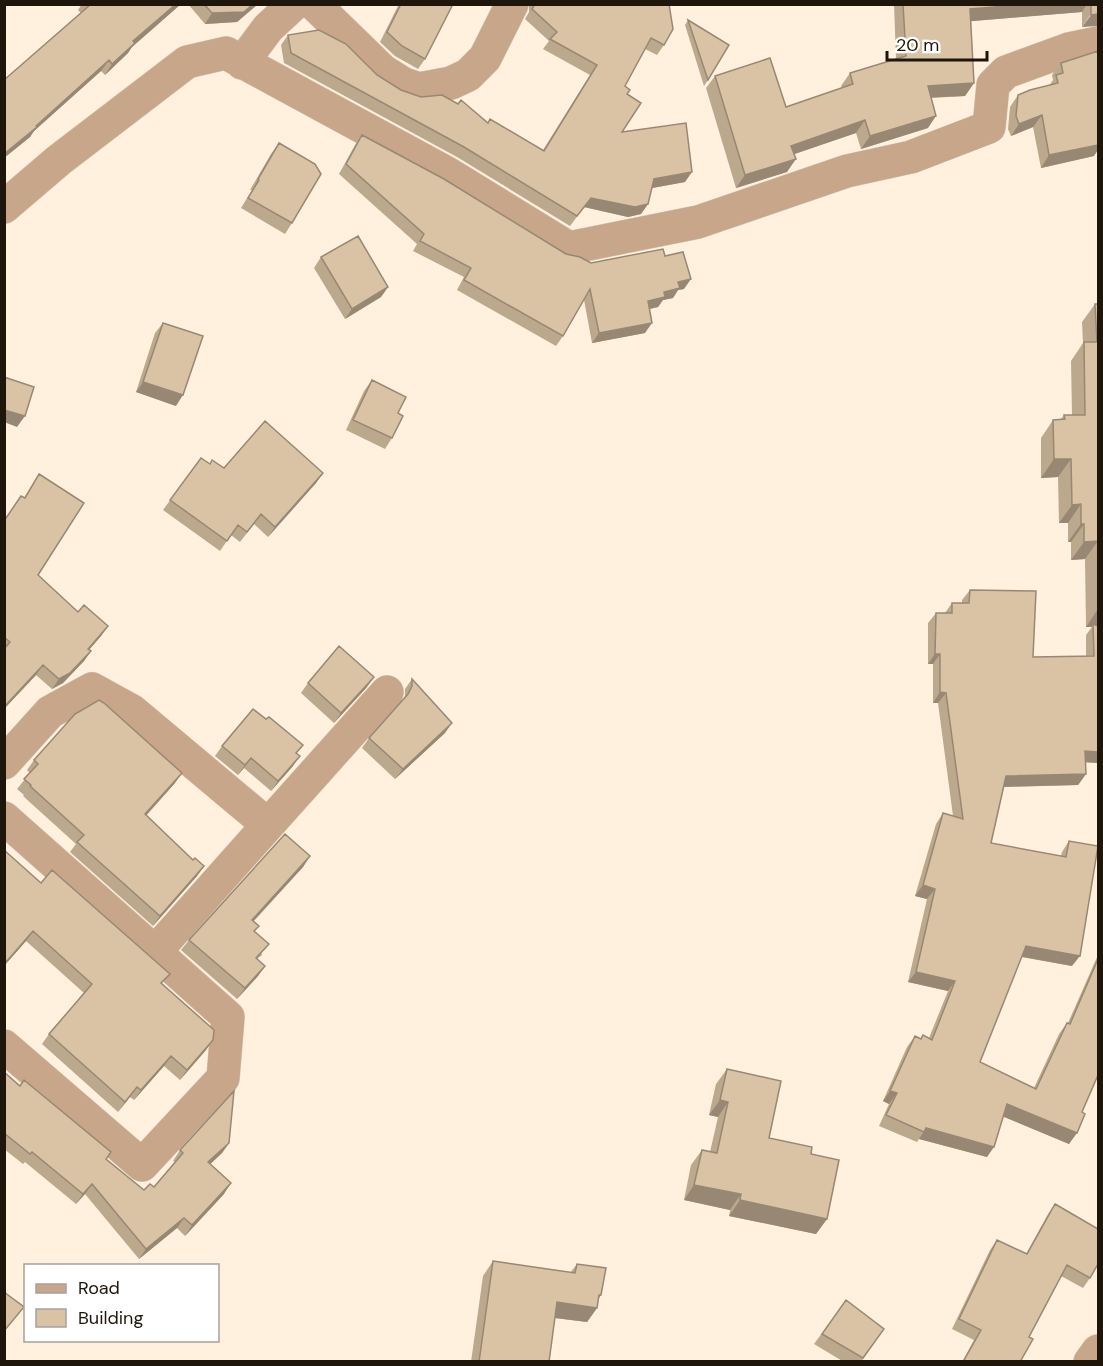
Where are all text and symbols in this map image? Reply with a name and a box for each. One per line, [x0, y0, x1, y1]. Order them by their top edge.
scale bar [887, 24, 988, 62]
text: 20 m [896, 33, 939, 57]
legend [24, 1264, 219, 1342]
text: Road [78, 1276, 120, 1300]
text: Building [78, 1306, 143, 1330]

